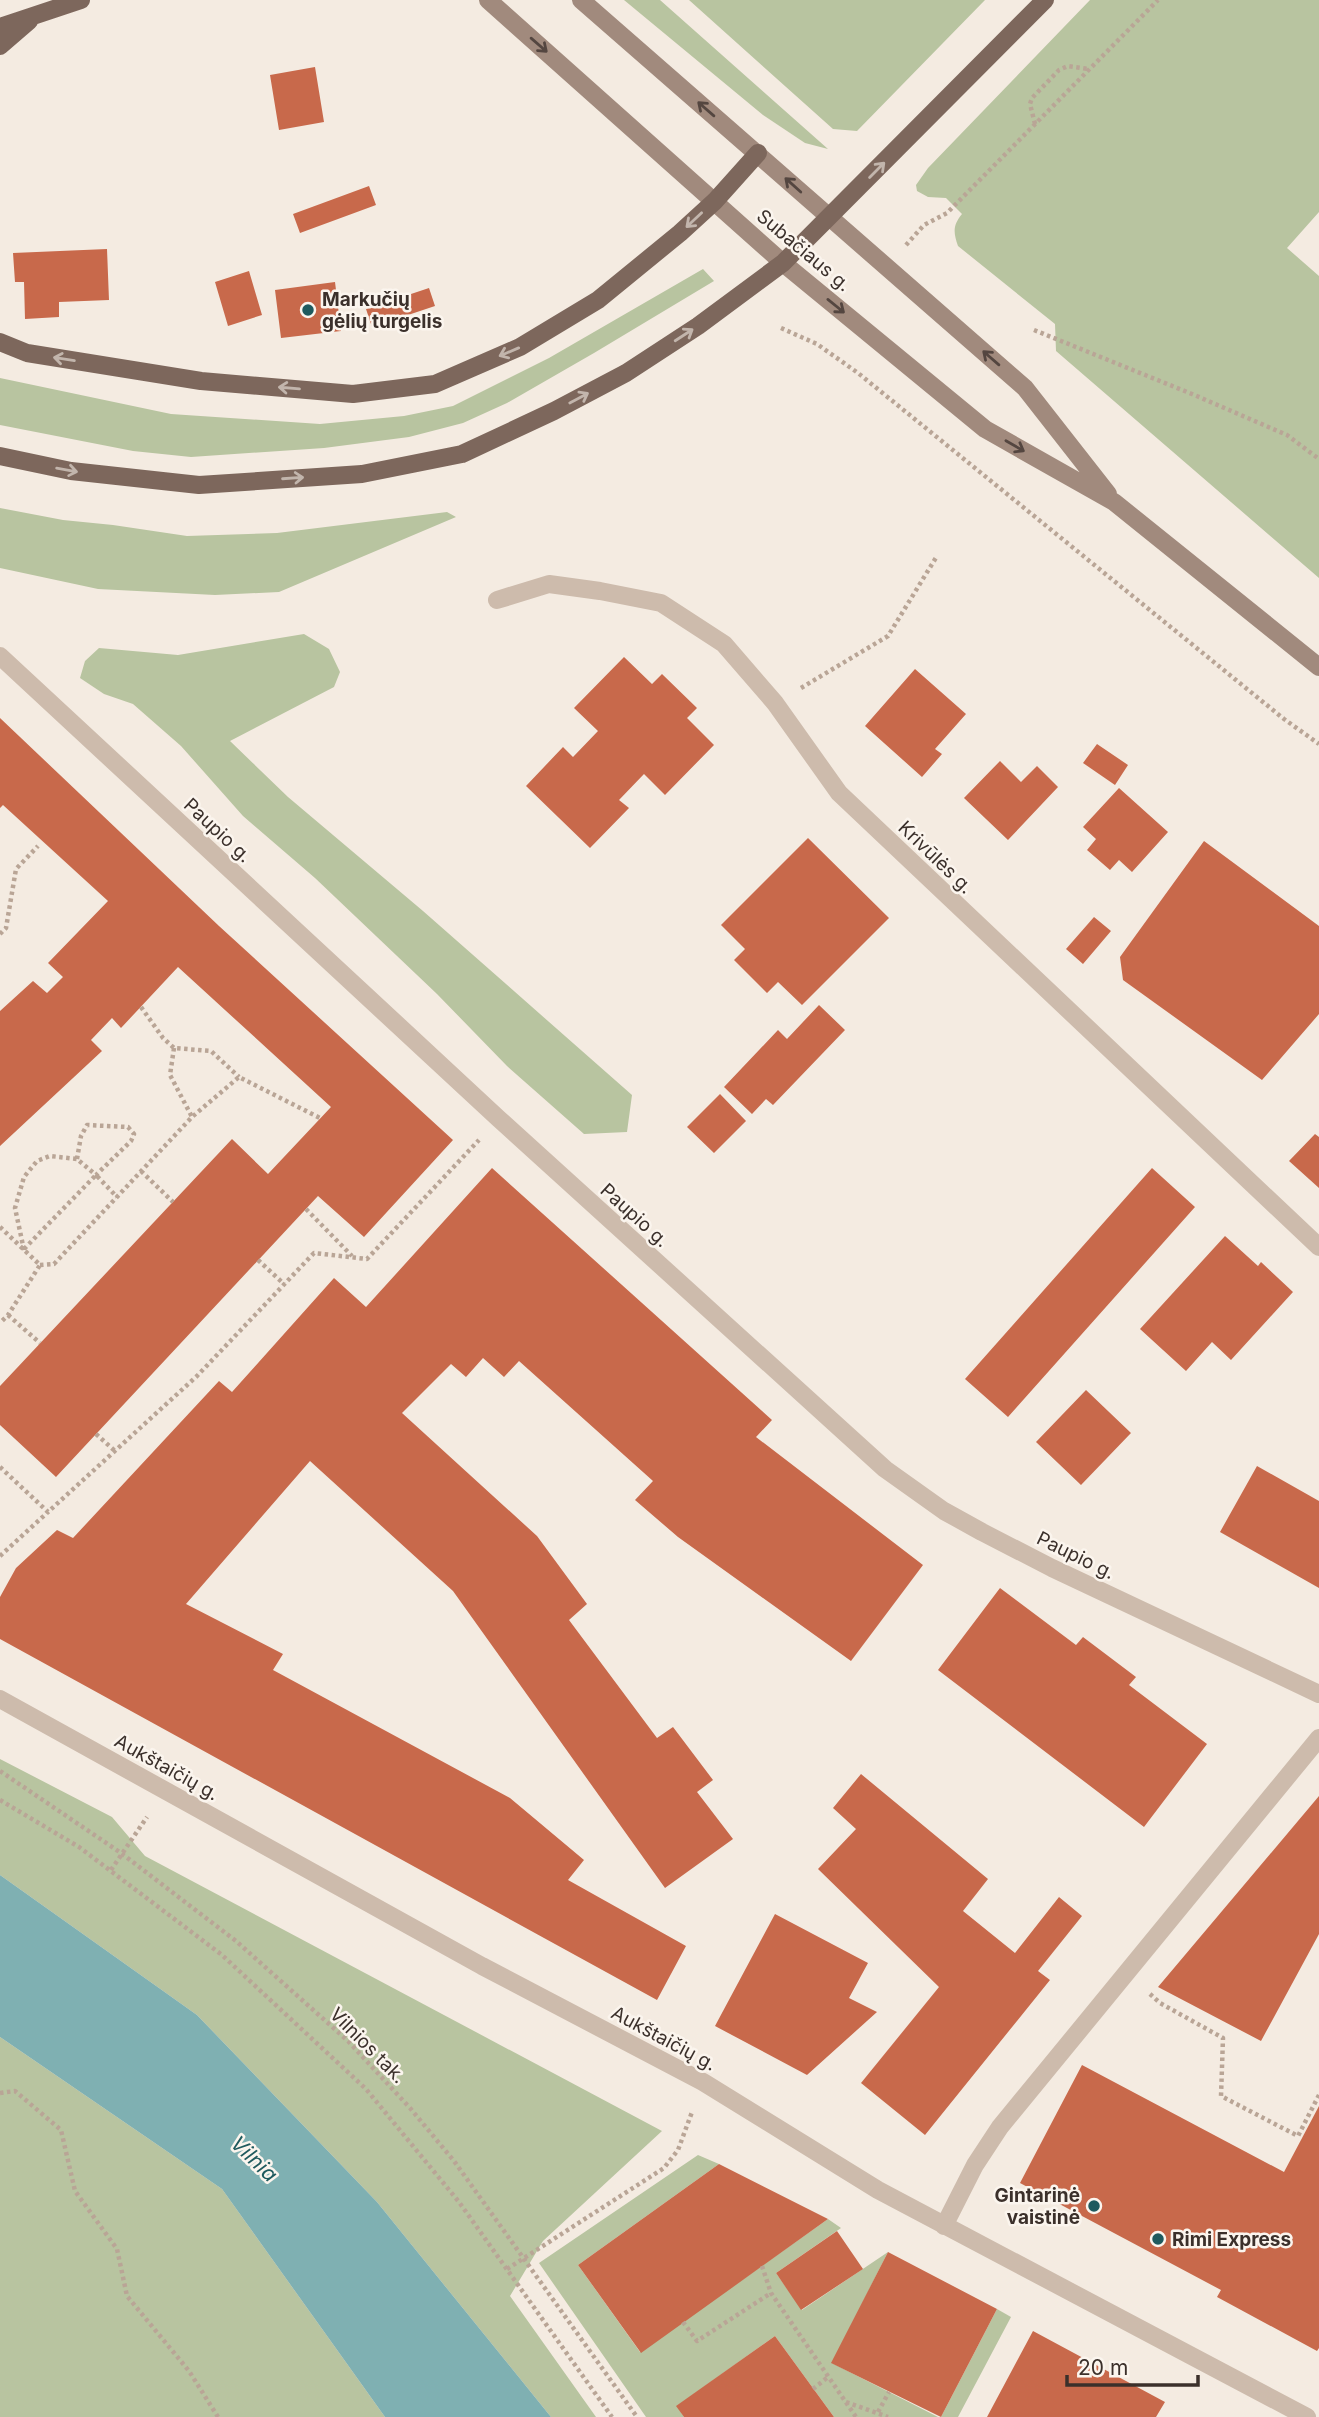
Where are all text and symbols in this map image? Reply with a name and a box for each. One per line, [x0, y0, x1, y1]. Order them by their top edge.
one-way arrow [530, 37, 548, 53]
one-way arrow [697, 101, 715, 117]
one-way arrow [868, 161, 885, 178]
one-way arrow [784, 177, 802, 193]
street label: Subačiaus g. [752, 204, 855, 296]
one-way arrow [686, 212, 703, 229]
place label: Markučių gėlių turgelis [322, 288, 442, 333]
one-way arrow [827, 298, 845, 313]
marker: Markučių gėlių turgelis [300, 302, 316, 318]
one-way arrow [674, 328, 693, 343]
one-way arrow [499, 346, 521, 359]
one-way arrow [982, 350, 1000, 366]
one-way arrow [53, 352, 76, 365]
one-way arrow [278, 381, 301, 394]
one-way arrow [569, 390, 589, 404]
one-way arrow [1004, 440, 1025, 453]
one-way arrow [55, 464, 78, 477]
one-way arrow [281, 472, 304, 485]
street label: Paupio g. [179, 793, 256, 867]
street label: Krivūlės g. [894, 816, 978, 899]
street label: Paupio g. [596, 1179, 674, 1252]
street label: Paupio g. [1033, 1527, 1119, 1584]
street label: Aukštaičių g. [111, 1729, 223, 1806]
street label: Aukštaičių g. [607, 2001, 720, 2076]
street label: Vilnios tak. [325, 2003, 410, 2088]
water label: Vilnia [226, 2131, 283, 2187]
place label: Gintarinė vaistinė [995, 2184, 1080, 2229]
marker: Gintarinė vaistinė [1086, 2198, 1102, 2214]
place label: Rimi Express [1172, 2228, 1291, 2251]
marker: Rimi Express [1150, 2231, 1166, 2247]
scale bar [1067, 2344, 1198, 2388]
text: 20 m [1078, 2355, 1128, 2380]

